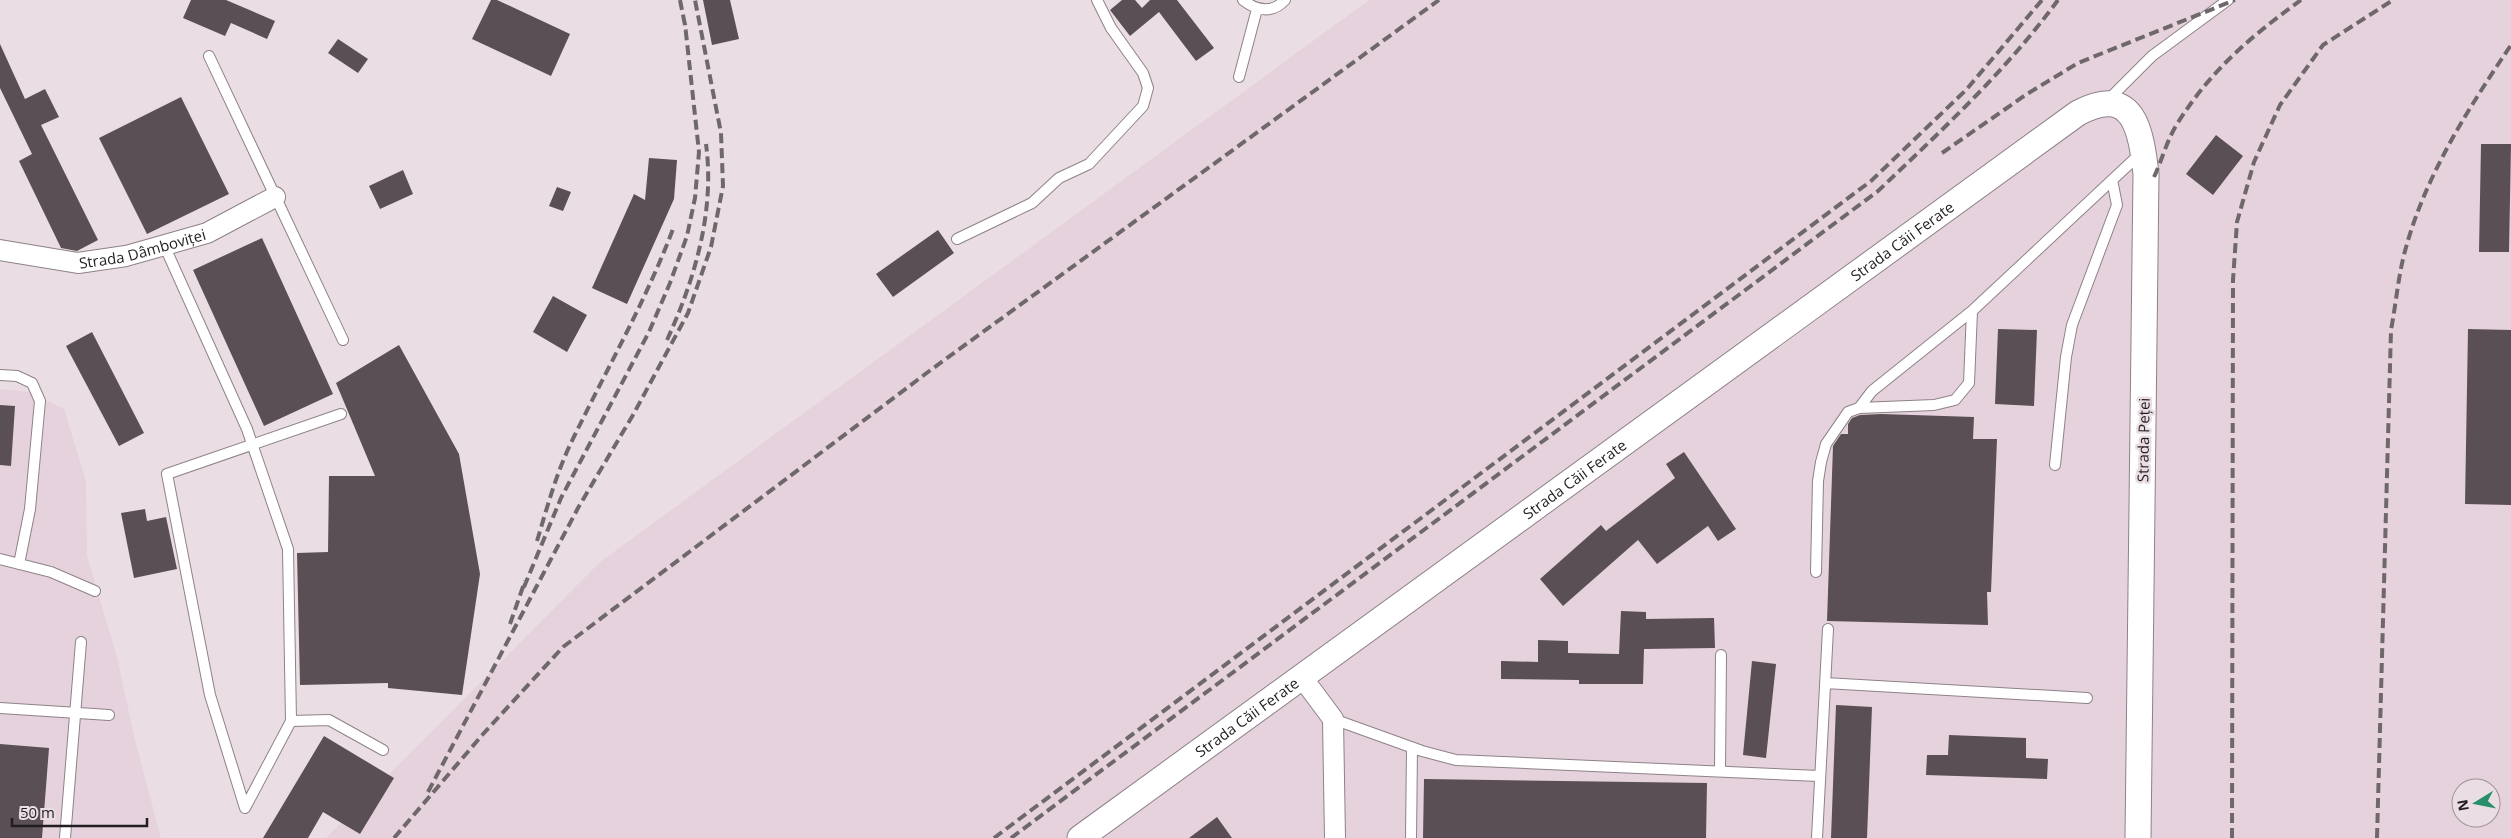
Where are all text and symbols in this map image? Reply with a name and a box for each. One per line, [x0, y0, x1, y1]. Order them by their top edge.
street label: Strada Căii Ferate [1846, 197, 1958, 285]
street label: Strada Dâmboviței [78, 224, 208, 273]
street label: Strada Peței [2132, 398, 2154, 482]
street label: Strada Căii Ferate [1519, 435, 1630, 523]
street label: Strada Căii Ferate [1191, 673, 1302, 761]
north arrow [2451, 778, 2501, 828]
scale bar [12, 796, 148, 828]
text: N [2452, 798, 2473, 813]
text: 50 m [20, 802, 55, 822]

